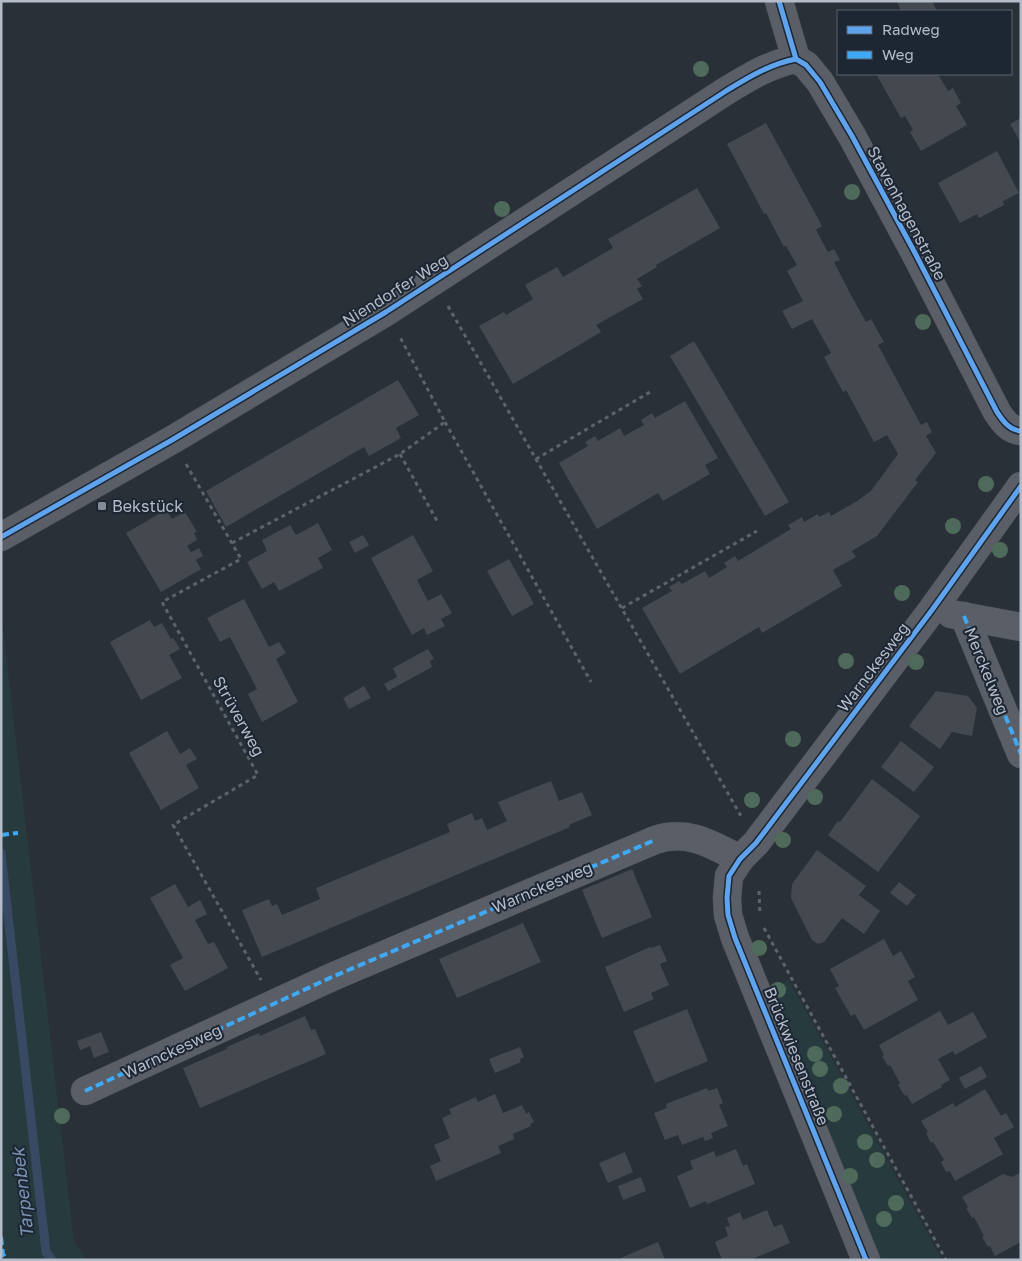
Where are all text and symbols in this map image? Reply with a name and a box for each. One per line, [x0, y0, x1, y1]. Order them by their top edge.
legend [837, 10, 1012, 75]
text: Radweg [882, 20, 940, 38]
text: Weg [882, 45, 914, 63]
street label: Stavenhagenstraße [863, 142, 951, 284]
street label: Niendorfer Weg [339, 250, 451, 330]
place label: Bekstück [112, 496, 183, 516]
marker: Bekstück [96, 500, 108, 512]
street label: Warnckesweg [833, 618, 913, 716]
street label: Merckelweg [960, 624, 1014, 718]
street label: Strüverweg [209, 672, 269, 760]
street label: Warnckesweg [489, 857, 595, 917]
street label: Brückwiesenstraße [760, 984, 834, 1128]
street label: Warnckesweg [119, 1019, 225, 1083]
water label: Tarpenbek [6, 1145, 38, 1240]

